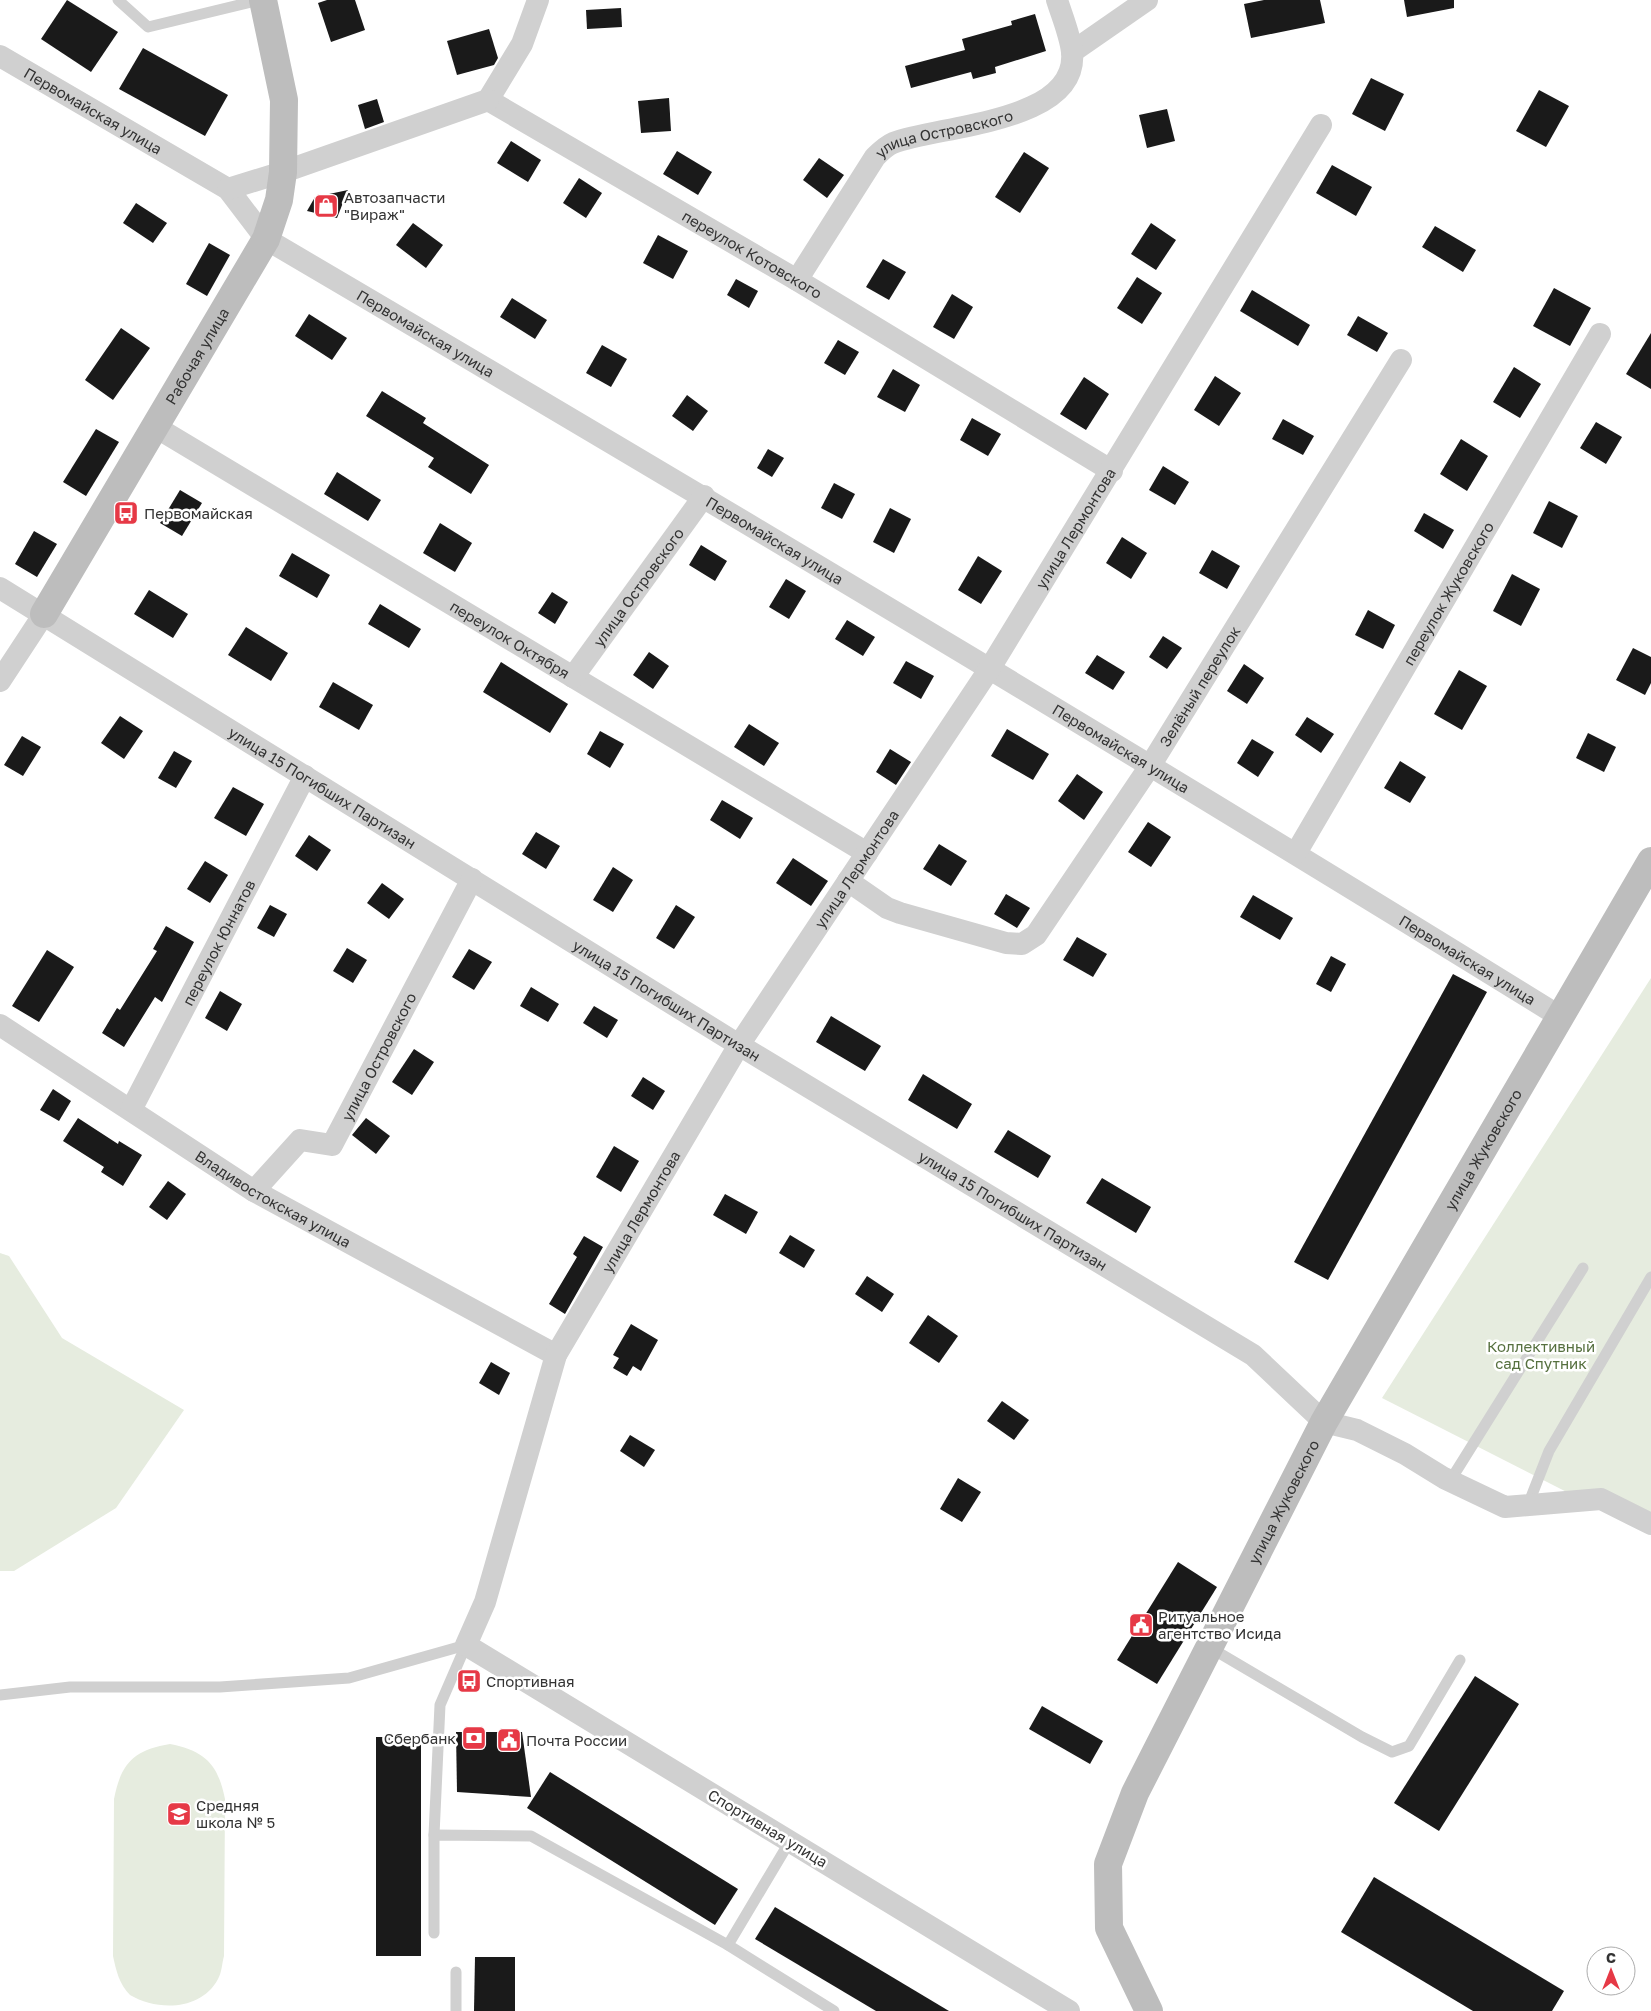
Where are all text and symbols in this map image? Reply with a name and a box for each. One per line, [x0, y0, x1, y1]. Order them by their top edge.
street label: Первомайская улица [21, 63, 165, 158]
street label: улица Островского [871, 106, 1015, 161]
place label: Автозапчасти "Вираж" [344, 188, 445, 223]
shop icon: Автозапчасти "Вираж" [313, 193, 339, 219]
street label: переулок Котовского [679, 206, 825, 302]
street label: Первомайская улица [354, 285, 498, 381]
street label: Рабочая улица [161, 304, 232, 407]
street label: улица Лермонтова [1031, 464, 1119, 592]
street label: Первомайская улица [703, 492, 847, 588]
bus stop icon: Первомайская [113, 500, 139, 526]
place label: Первомайская [144, 504, 253, 522]
street label: переулок Жуковского [1399, 518, 1497, 668]
street label: улица Островского [589, 524, 687, 650]
street label: переулок Октября [447, 597, 573, 682]
street label: Зелёный переулок [1155, 622, 1244, 750]
street label: Первомайская улица [1049, 700, 1193, 796]
street label: улица 15 Погибших Партизан [225, 723, 419, 852]
street label: улица Лермонтова [810, 806, 902, 932]
street label: переулок Юннатов [178, 876, 258, 1008]
street label: Первомайская улица [1396, 911, 1539, 1008]
street label: улица 15 Погибших Партизан [570, 936, 764, 1065]
street label: улица Островского [337, 989, 420, 1124]
street label: улица Жуковского [1441, 1086, 1525, 1213]
street label: Владивостокская улица [192, 1146, 354, 1251]
street label: улица Лермонтова [598, 1147, 684, 1276]
street label: улица 15 Погибших Партизан [916, 1147, 1111, 1274]
park label: Коллективный сад Спутник [1487, 1337, 1595, 1372]
street label: улица Жуковского [1244, 1437, 1323, 1567]
place label: Ритуальное агентство Исида [1158, 1607, 1281, 1642]
public building icon: Ритуальное агентство Исида [1128, 1612, 1154, 1638]
bus stop icon: Спортивная [456, 1668, 482, 1694]
place label: Спортивная [486, 1672, 574, 1690]
bank icon: Сбербанк [461, 1725, 487, 1751]
public building icon: Почта России [496, 1727, 522, 1753]
place label: Сбербанк [384, 1729, 456, 1747]
place label: Почта России [526, 1731, 627, 1749]
street label: Спортивная улица [705, 1785, 831, 1871]
place label: Средняя школа № 5 [196, 1796, 275, 1831]
school or university icon: Средняя школа № 5 [166, 1801, 192, 1827]
north arrow [1586, 1946, 1636, 1996]
text: С [1606, 1949, 1616, 1966]

